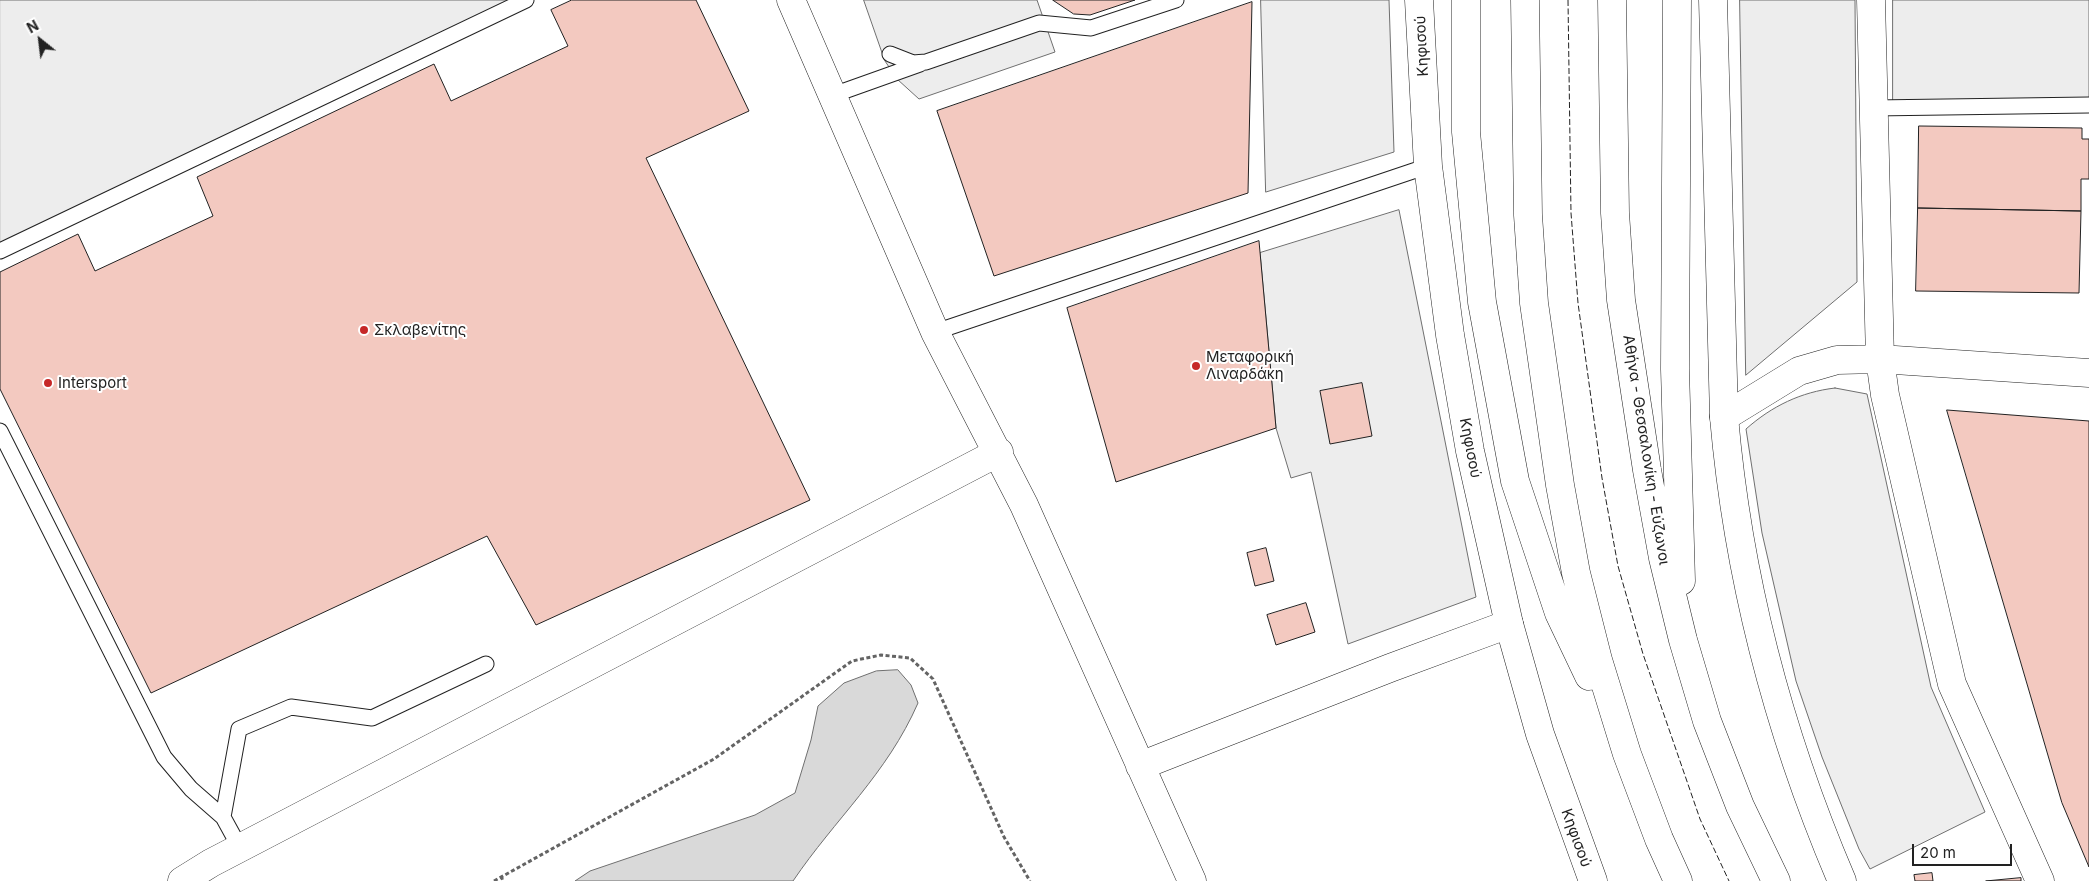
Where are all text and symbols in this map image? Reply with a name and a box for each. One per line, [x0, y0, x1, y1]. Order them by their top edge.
north arrow [15, 15, 65, 65]
street label: Κηφισού [1411, 15, 1433, 77]
text: N [24, 16, 41, 36]
place label: Σκλαβενίτης [374, 321, 466, 339]
marker: Σκλαβενίτης [358, 324, 370, 336]
street label: Αθήνα - Θεσσαλονίκη - Εύζωνοι [1619, 334, 1673, 566]
place label: Μεταφορική Λιναρδάκη [1206, 348, 1294, 383]
marker: Μεταφορική Λιναρδάκη [1190, 360, 1202, 372]
place label: Intersport [58, 374, 127, 392]
marker: Intersport [42, 377, 54, 389]
street label: Κηφισού [1455, 416, 1485, 480]
street label: Κηφισού [1557, 806, 1595, 870]
scale bar [1914, 834, 2014, 866]
text: 20 m [1920, 843, 1956, 862]

